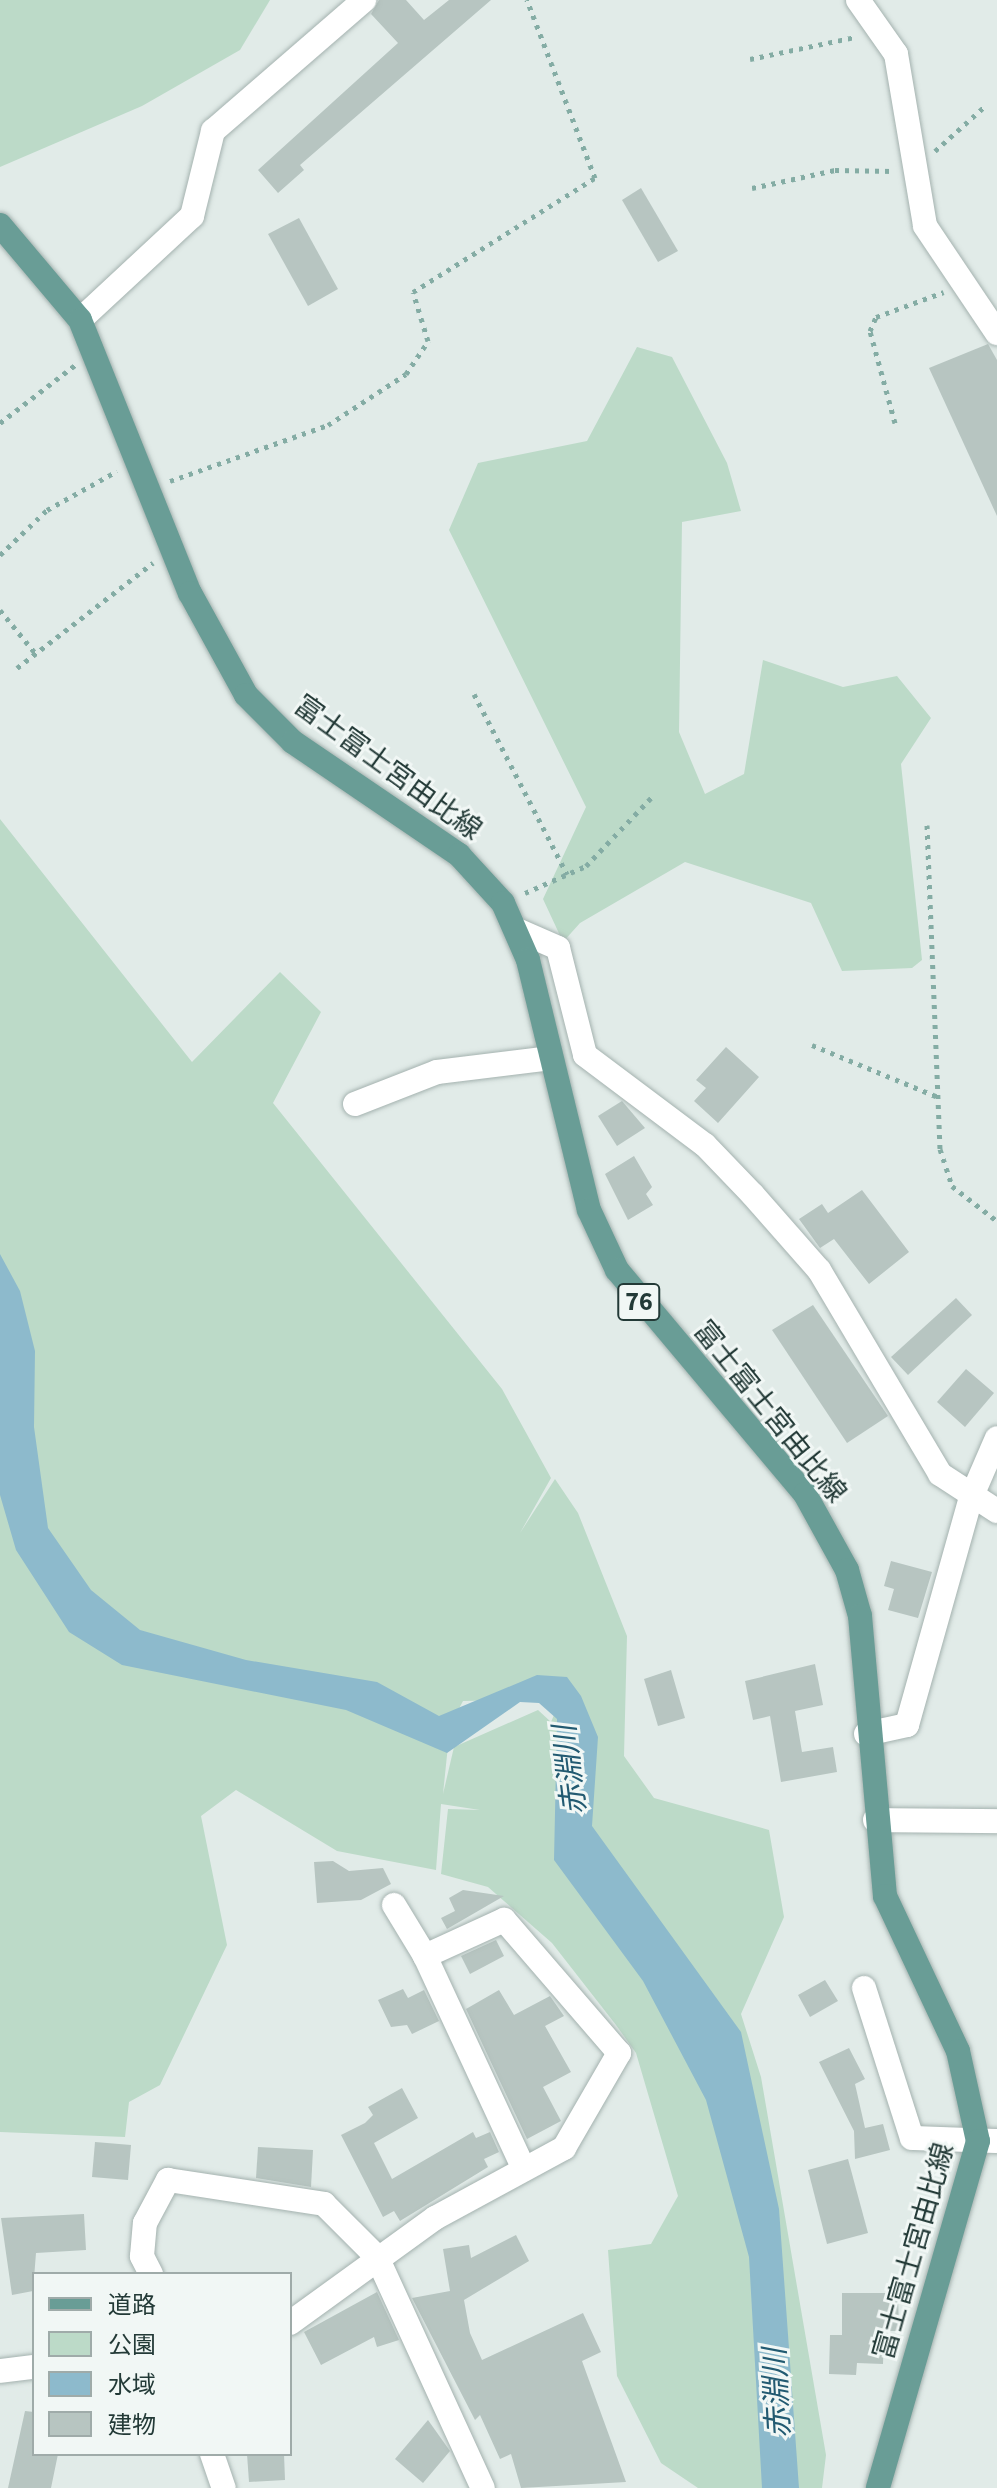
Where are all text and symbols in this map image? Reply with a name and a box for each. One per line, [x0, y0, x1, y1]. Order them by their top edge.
street label: 富士富士宮由比線 [288, 689, 488, 847]
road number: 76 [617, 1280, 661, 1324]
street label: 富士富士宮由比線 [686, 1314, 854, 1510]
water label: 赤淵川 [548, 1723, 594, 1817]
street label: 富士富士宮由比線 [867, 2139, 961, 2363]
legend [32, 2272, 292, 2456]
text: 道路 [108, 2288, 156, 2323]
text: 公園 [108, 2328, 156, 2363]
water label: 赤淵川 [758, 2347, 798, 2439]
text: 水域 [108, 2368, 156, 2403]
text: 建物 [108, 2408, 156, 2443]

